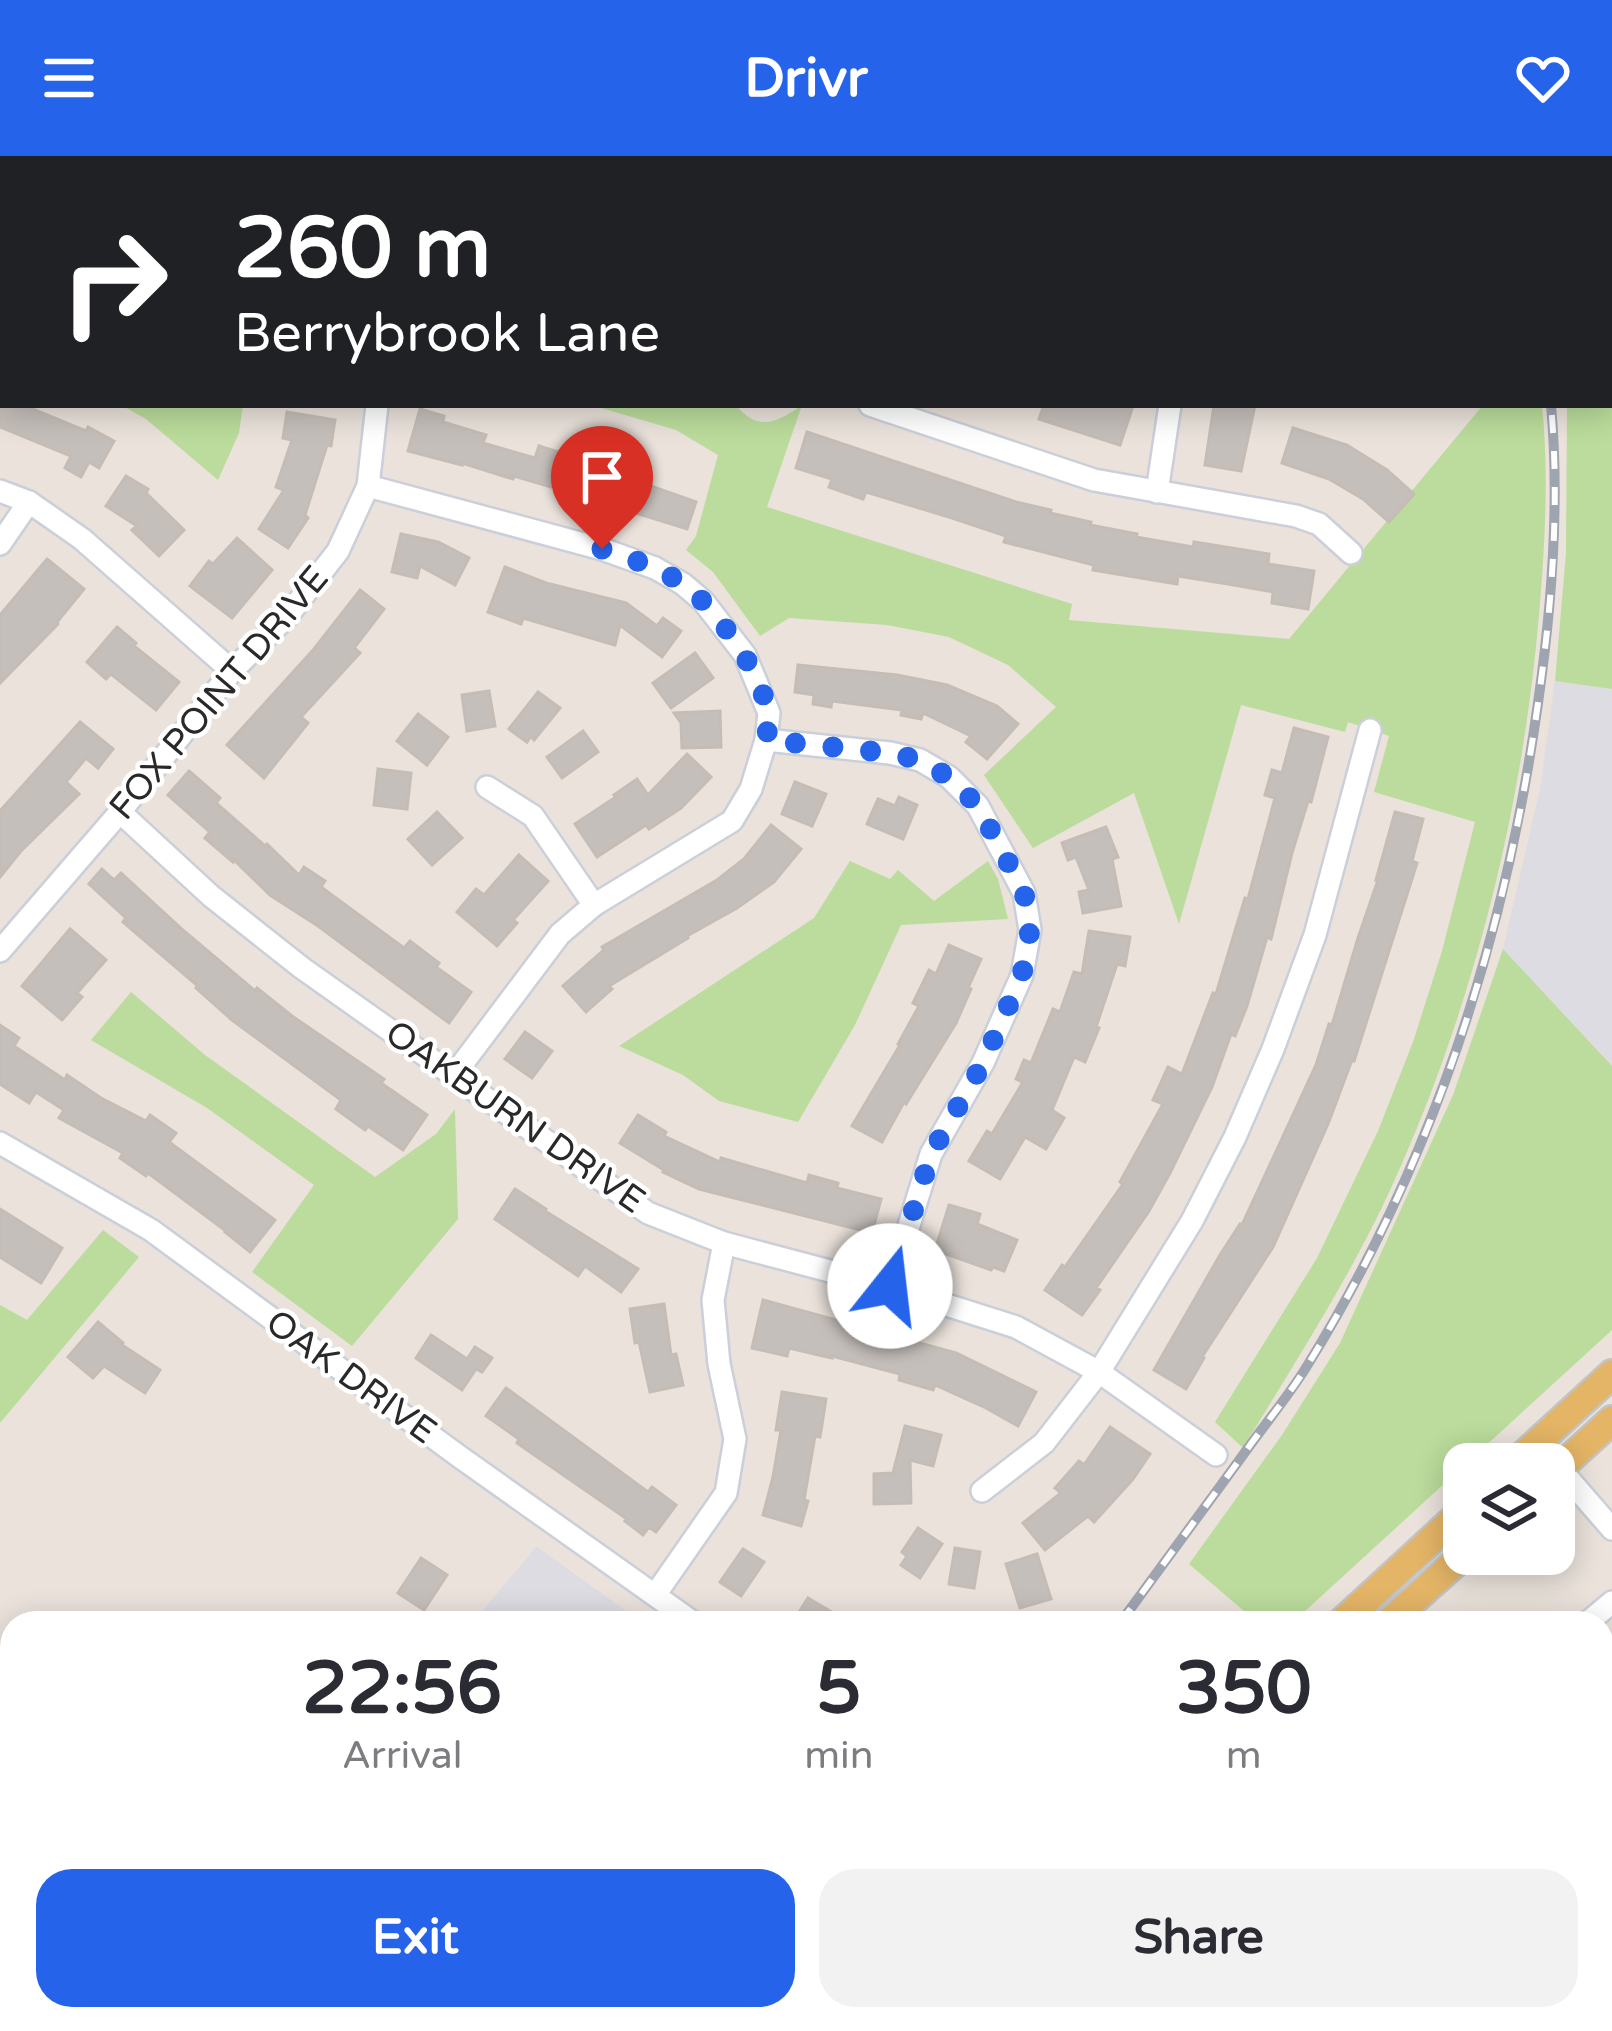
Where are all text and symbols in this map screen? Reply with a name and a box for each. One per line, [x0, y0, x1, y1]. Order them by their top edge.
icon: menu [36, 45, 102, 111]
icon: heart [1510, 45, 1576, 111]
text: Drivr [744, 46, 868, 111]
text: 260 m [234, 199, 491, 300]
icon: right [36, 204, 192, 360]
text: Berrybrook Lane [234, 301, 660, 366]
pin [551, 426, 653, 549]
icon: arrive [569, 444, 635, 510]
street label: FOX POINT DRIVE [100, 558, 338, 828]
street label: OAKBURN DRIVE [377, 1011, 653, 1223]
position arrow [827, 1223, 953, 1349]
street label: OAK DRIVE [257, 1301, 445, 1453]
map controls [1443, 1443, 1575, 1575]
button: layers [1443, 1443, 1575, 1575]
text: 22:56 [302, 1646, 502, 1733]
text: 5 [816, 1646, 862, 1733]
text: 350 [1176, 1646, 1312, 1733]
text: Arrival [342, 1732, 462, 1779]
text: min [804, 1732, 874, 1779]
text: m [1226, 1732, 1262, 1779]
button: Exit [36, 1869, 795, 2007]
button: Share [819, 1869, 1578, 2007]

